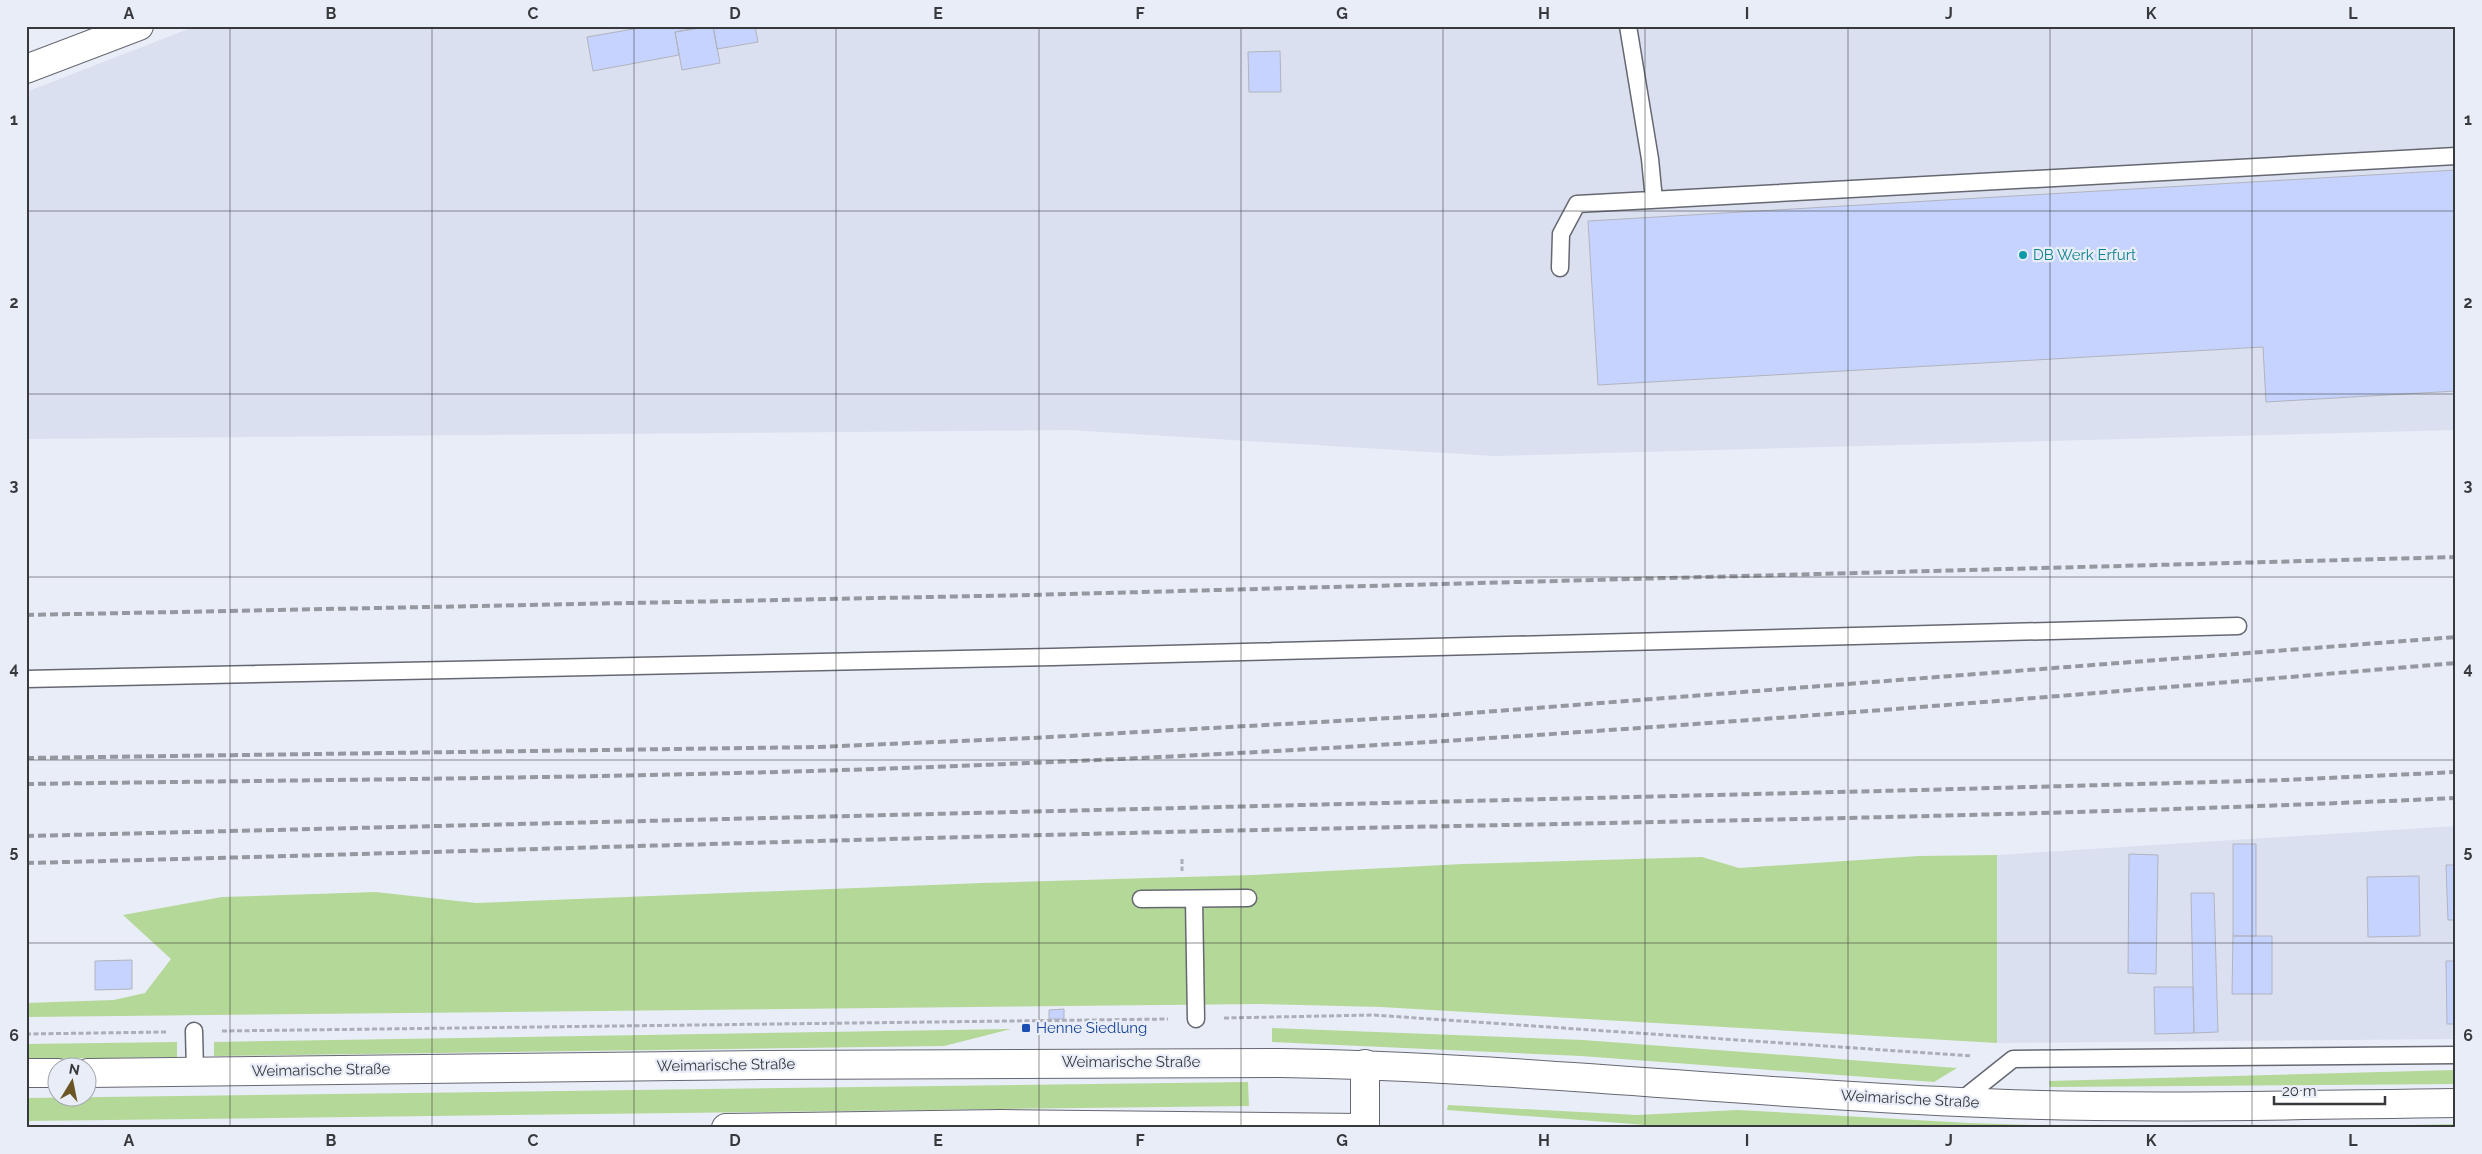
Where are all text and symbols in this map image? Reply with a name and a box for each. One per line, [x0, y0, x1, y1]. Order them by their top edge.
text: A [124, 4, 135, 23]
text: B [326, 4, 337, 23]
text: C [528, 4, 539, 23]
text: D [729, 4, 741, 23]
text: E [933, 4, 943, 23]
text: F [1135, 4, 1145, 23]
text: G [1336, 4, 1348, 23]
text: H [1538, 4, 1550, 23]
text: I [1745, 4, 1749, 23]
text: J [1945, 4, 1953, 23]
text: K [2146, 4, 2157, 23]
text: L [2348, 4, 2358, 23]
text: 1 [10, 110, 18, 129]
text: 1 [2464, 110, 2472, 129]
place label: DB Werk Erfurt [2033, 246, 2136, 264]
marker: DB Werk Erfurt [2017, 249, 2029, 261]
text: 2 [9, 293, 19, 312]
text: 2 [2463, 293, 2473, 312]
text: 3 [10, 476, 19, 495]
text: 3 [2464, 476, 2473, 495]
text: 4 [9, 659, 19, 678]
text: 4 [2463, 659, 2473, 678]
text: 5 [10, 842, 19, 861]
text: 5 [2464, 842, 2473, 861]
place label: Henne Siedlung [1036, 1019, 1147, 1037]
marker: Henne Siedlung [1020, 1022, 1032, 1034]
text: 6 [9, 1026, 19, 1045]
text: 6 [2463, 1026, 2473, 1045]
street label: Weimarische Straße [1062, 1053, 1200, 1071]
street label: Weimarische Straße [657, 1055, 796, 1075]
north arrow [48, 1056, 98, 1106]
text: N [68, 1060, 81, 1078]
street label: Weimarische Straße [252, 1060, 391, 1080]
scale bar [2274, 1074, 2386, 1106]
text: 20 m [2282, 1082, 2317, 1100]
street label: Weimarische Straße [1840, 1086, 1980, 1112]
text: A [124, 1131, 135, 1150]
text: B [326, 1131, 337, 1150]
text: C [528, 1131, 539, 1150]
text: D [729, 1131, 741, 1150]
text: E [933, 1131, 943, 1150]
text: F [1135, 1131, 1145, 1150]
text: G [1336, 1131, 1348, 1150]
text: H [1538, 1131, 1550, 1150]
text: I [1745, 1131, 1749, 1150]
text: J [1945, 1131, 1953, 1150]
text: K [2146, 1131, 2157, 1150]
text: L [2348, 1131, 2358, 1150]

